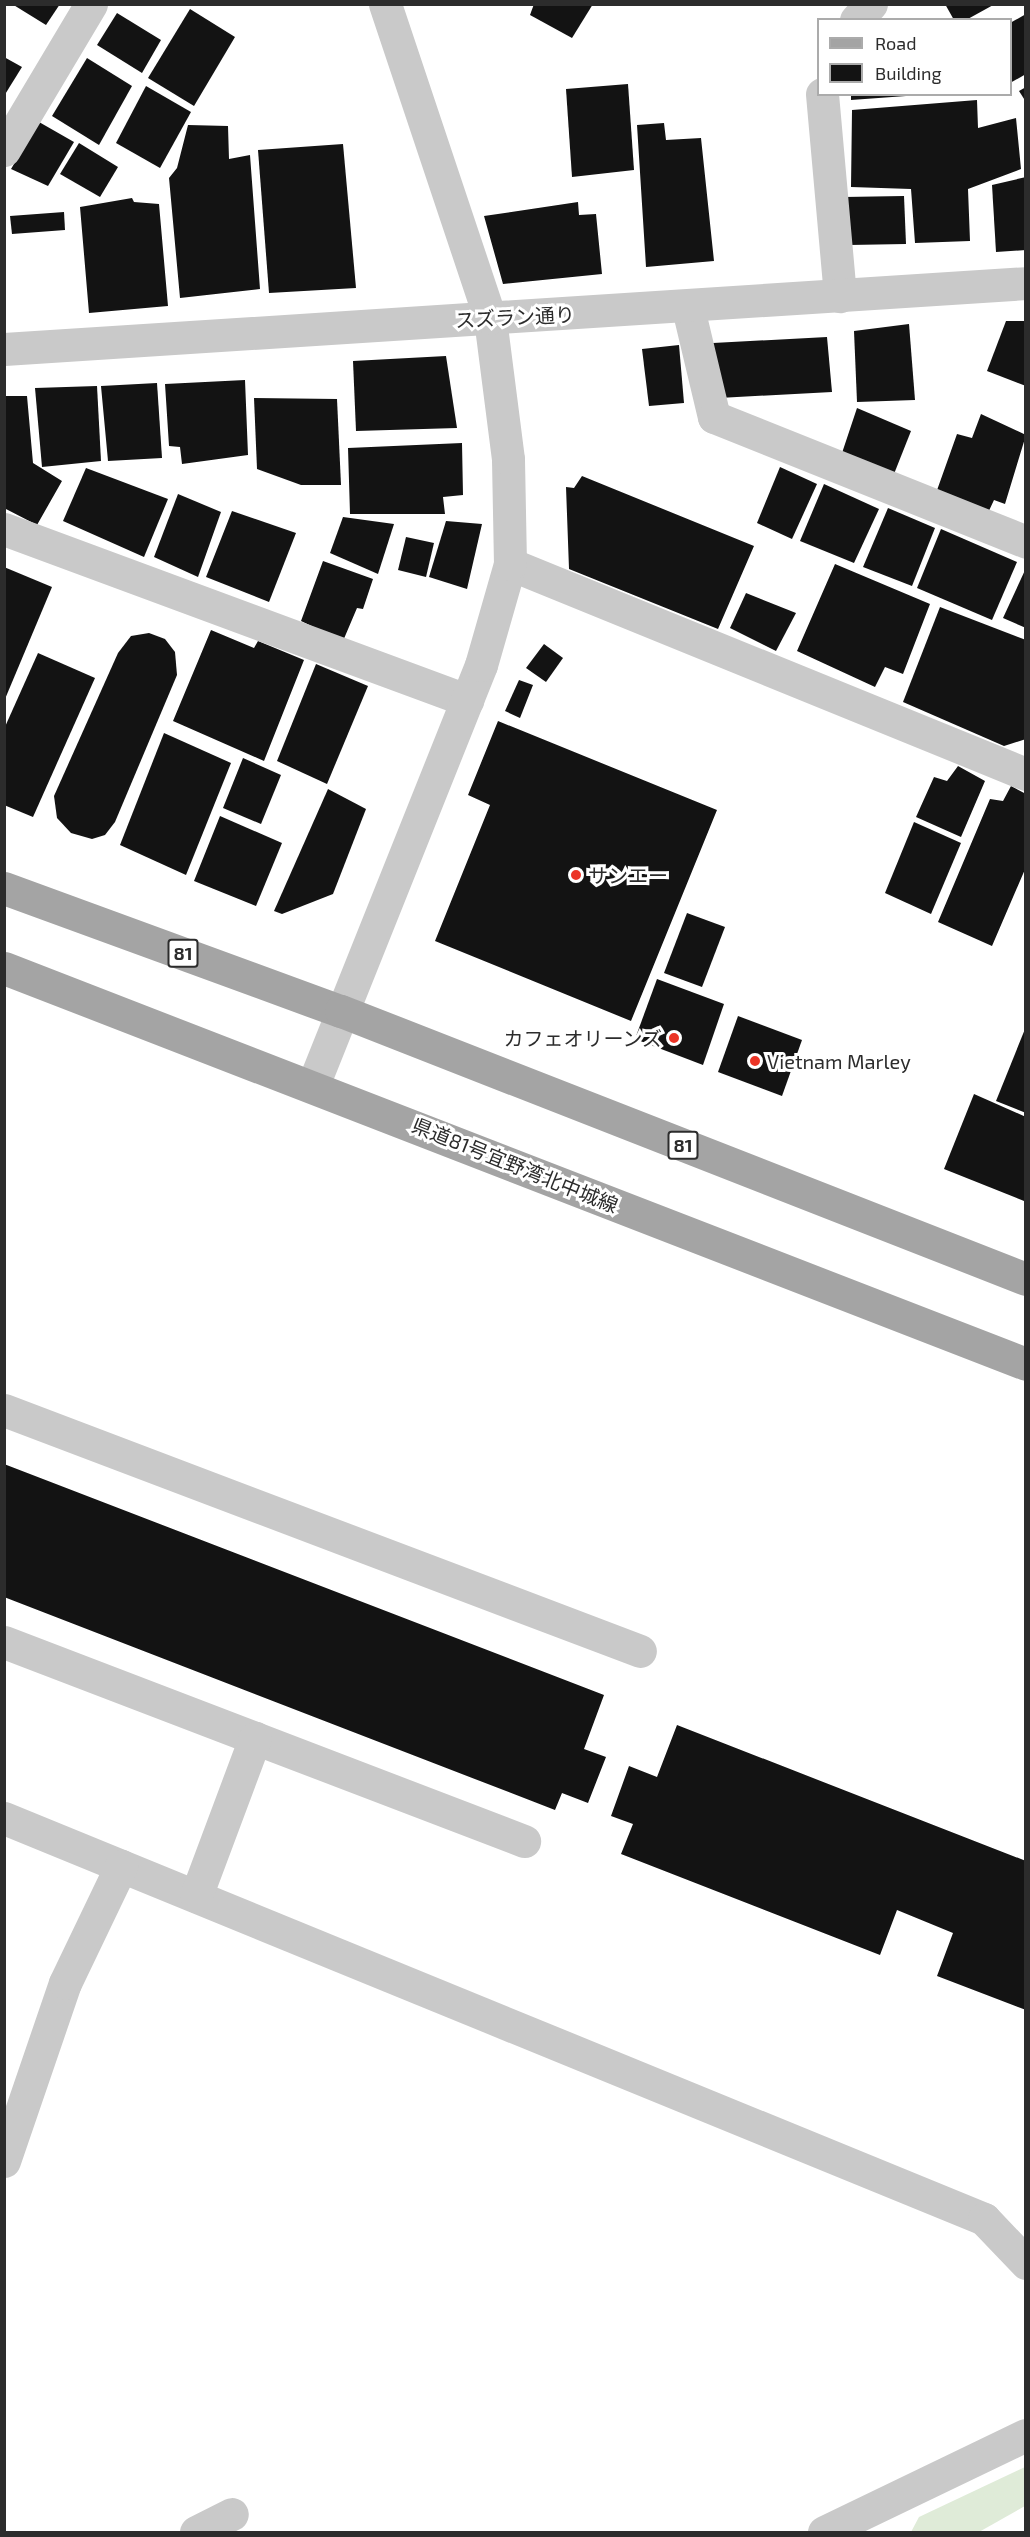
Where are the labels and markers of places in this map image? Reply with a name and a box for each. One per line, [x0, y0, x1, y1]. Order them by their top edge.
place label: サンエー [588, 863, 668, 887]
marker: サンエー [569, 868, 583, 882]
place label: カフェオリーンズ [502, 1026, 662, 1050]
marker: カフェオリーンズ [667, 1031, 681, 1045]
place label: Vietnam Marley [767, 1049, 911, 1073]
marker: Vietnam Marley [748, 1054, 762, 1068]

